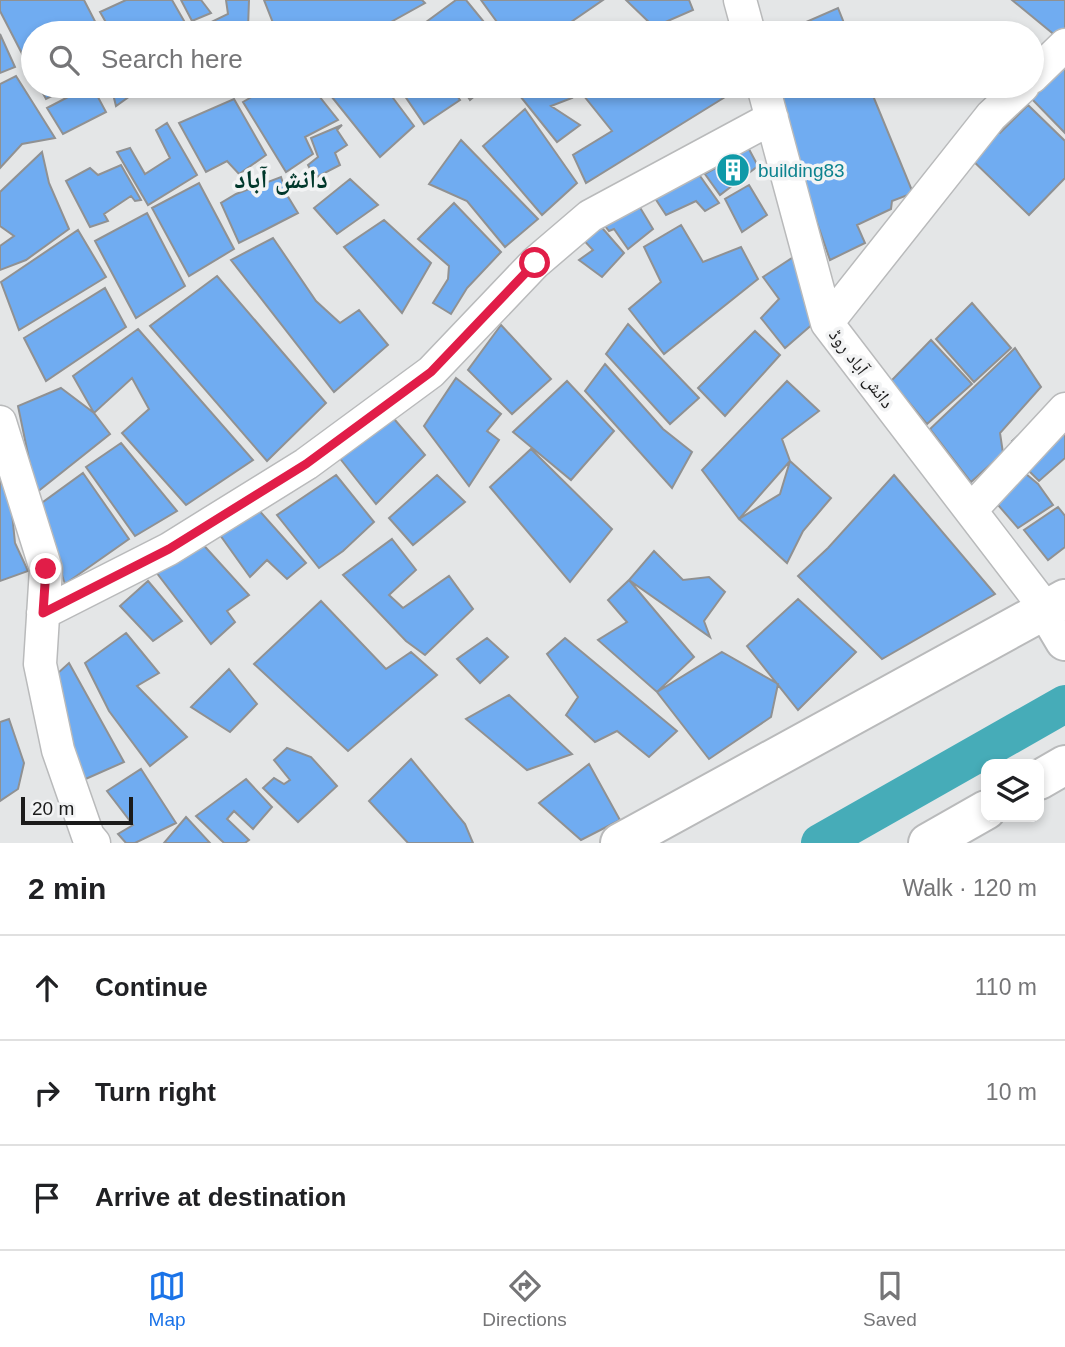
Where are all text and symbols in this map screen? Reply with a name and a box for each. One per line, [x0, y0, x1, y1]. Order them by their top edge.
search box [21, 21, 1044, 98]
icon: search [45, 41, 83, 79]
text: Search here [101, 44, 243, 74]
building icon: building83 [714, 151, 752, 189]
place label: building83 [758, 160, 845, 181]
district label: دانش آباد [234, 164, 328, 195]
route start [519, 247, 550, 278]
street label: دانش آباد روڈ [824, 324, 898, 413]
route end [30, 553, 61, 584]
map controls [981, 759, 1044, 822]
button: layers [981, 759, 1044, 822]
scale bar [21, 794, 133, 826]
text: 20 m [32, 798, 74, 819]
text: 2 min [28, 872, 106, 905]
text: Walk · 120 m [902, 875, 1037, 901]
icon: ahead [28, 969, 66, 1007]
text: Continue [95, 972, 208, 1002]
text: 110 m [975, 974, 1037, 1000]
icon: right [28, 1074, 66, 1112]
text: Turn right [95, 1077, 216, 1107]
text: 10 m [986, 1079, 1037, 1105]
icon: arrive [28, 1179, 66, 1217]
text: Arrive at destination [95, 1182, 346, 1212]
tab: Map [148, 1267, 186, 1331]
tab: Directions [482, 1267, 567, 1331]
tab: Saved [863, 1267, 917, 1331]

